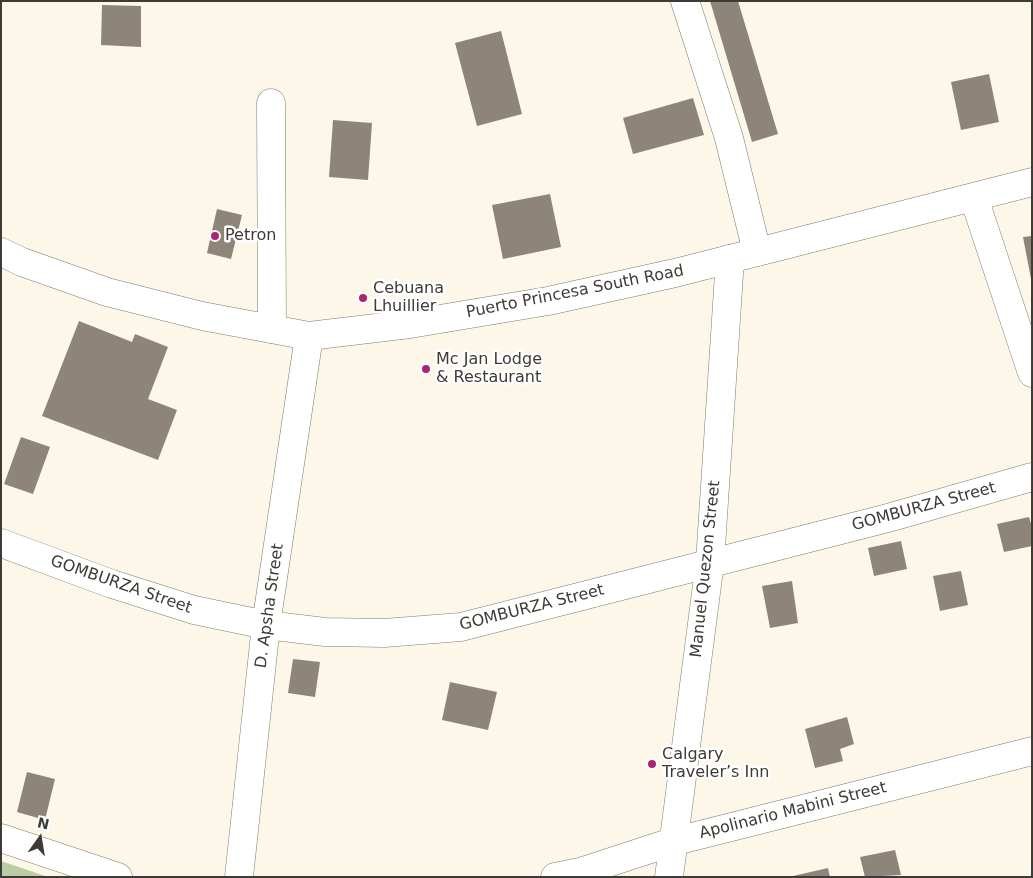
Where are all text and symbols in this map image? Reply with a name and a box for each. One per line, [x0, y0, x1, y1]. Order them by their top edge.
place label: Petron [225, 226, 276, 246]
marker: Petron [209, 230, 221, 242]
street label: Puerto Princesa South Road [465, 261, 685, 323]
place label: Cebuana Lhuillier [373, 279, 444, 317]
marker: Cebuana Lhuillier [357, 292, 369, 304]
place label: Mc Jan Lodge & Restaurant [436, 350, 542, 388]
marker: Mc Jan Lodge & Restaurant [420, 363, 432, 375]
street label: GOMBURZA Street [850, 479, 998, 535]
street label: Manuel Quezon Street [687, 480, 725, 658]
street label: D. Apsha Street [252, 542, 288, 670]
street label: GOMBURZA Street [48, 552, 194, 618]
street label: GOMBURZA Street [458, 581, 606, 635]
place label: Calgary Traveler’s Inn [662, 745, 769, 783]
marker: Calgary Traveler’s Inn [646, 758, 658, 770]
street label: Apolinario Mabini Street [697, 778, 889, 844]
north arrow [15, 813, 65, 863]
text: N [36, 814, 51, 832]

